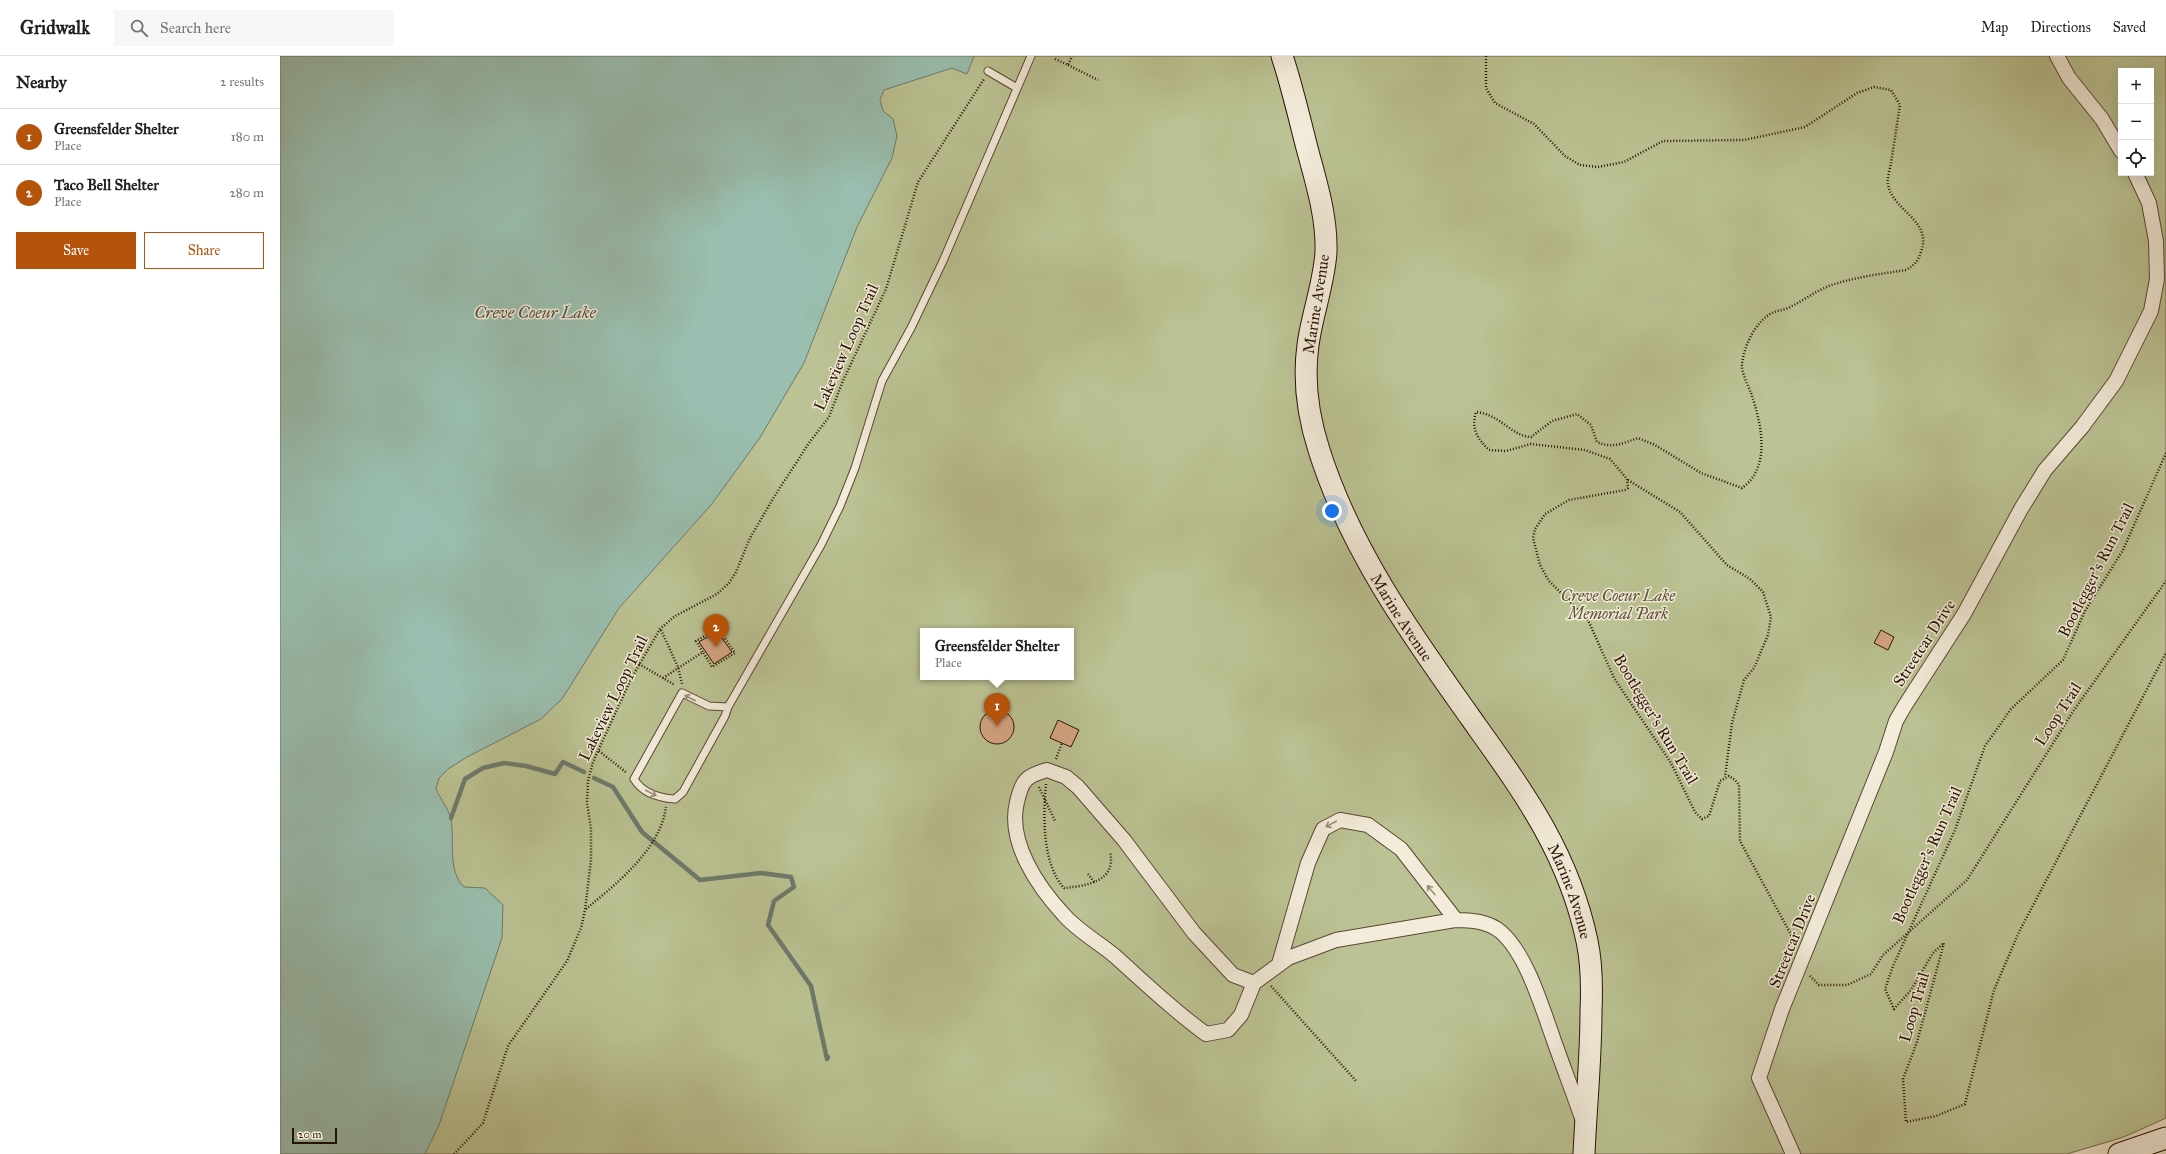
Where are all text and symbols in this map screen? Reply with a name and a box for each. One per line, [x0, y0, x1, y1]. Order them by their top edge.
search box [114, 10, 394, 46]
text: Gridwalk [20, 16, 90, 39]
icon: search [128, 17, 150, 39]
text: Search here [160, 19, 231, 37]
text: Map [1981, 19, 2008, 36]
text: Directions [2030, 19, 2091, 36]
text: Saved [2113, 19, 2146, 36]
map controls [2118, 68, 2154, 176]
button: + [2118, 68, 2154, 104]
text: Nearby [16, 72, 67, 93]
text: 2 results [220, 74, 264, 90]
button: − [2118, 104, 2154, 140]
text: Greensfelder Shelter [54, 120, 179, 138]
text: 1 [26, 129, 32, 145]
text: 180 m [231, 129, 264, 145]
text: Place [54, 138, 81, 154]
button: locate [2118, 140, 2154, 176]
text: Taco Bell Shelter [54, 176, 159, 194]
text: 2 [26, 185, 32, 201]
text: 280 m [229, 185, 264, 201]
text: Place [54, 194, 81, 210]
button: Save [16, 232, 136, 269]
button: Share [144, 232, 264, 269]
street label: Marine Avenue [1299, 253, 1333, 355]
street label: Lakeview Loop Trail [809, 280, 883, 413]
water label: Creve Coeur Lake [474, 302, 597, 323]
street label: Bootlegger's Run Trail [2054, 499, 2139, 641]
your location [1322, 501, 1342, 521]
street label: Marine Avenue [1367, 570, 1437, 665]
park label: Creve Coeur Lake Memorial Park [1561, 586, 1676, 623]
street label: Streetcar Drive [1889, 596, 1959, 690]
pin: 2 [703, 614, 729, 647]
popup [920, 628, 1074, 680]
street label: Lakeview Loop Trail [574, 632, 652, 764]
text: Greensfelder Shelter [935, 637, 1059, 655]
street label: Bootlegger's Run Trail [1609, 651, 1703, 789]
text: Place [935, 655, 962, 671]
street label: Loop Trail [2031, 678, 2086, 749]
pin: 1 [984, 693, 1010, 726]
one-way arrow [684, 694, 696, 701]
street label: Bootlegger's Run Trail [1888, 783, 1967, 927]
one-way arrow [644, 790, 656, 797]
one-way arrow [1325, 821, 1337, 829]
street label: Marine Avenue [1544, 840, 1596, 941]
one-way arrow [1427, 884, 1436, 895]
street label: Streetcar Drive [1765, 891, 1820, 991]
street label: Loop Trail [1895, 969, 1933, 1044]
scale bar [292, 1126, 337, 1145]
text: 20 m [298, 1128, 321, 1141]

